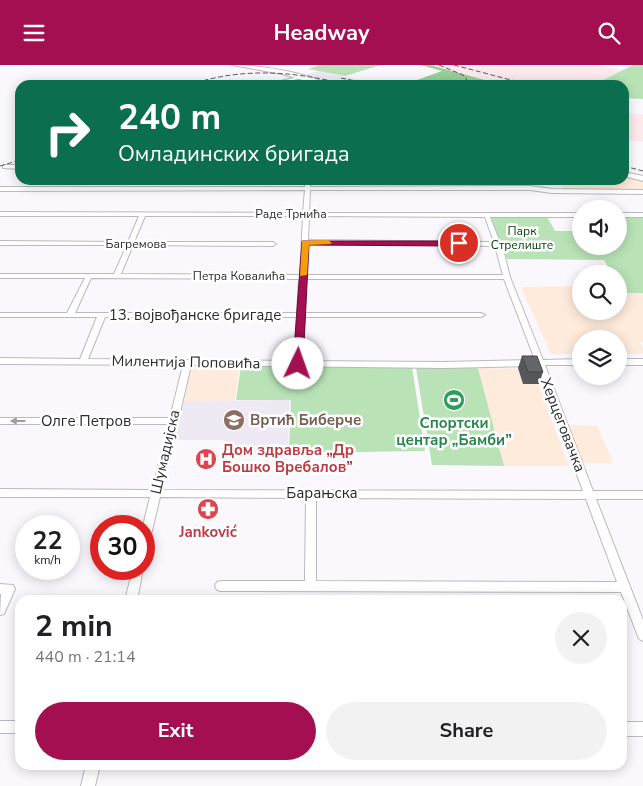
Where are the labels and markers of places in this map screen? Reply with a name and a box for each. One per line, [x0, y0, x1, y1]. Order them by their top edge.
pin [438, 222, 480, 264]
sports icon: Спортски центар „Бамби” [442, 388, 466, 412]
school or university icon: Вртић Биберче [222, 408, 246, 432]
place label: Вртић Биберче [250, 410, 361, 430]
place label: Спортски центар „Бамби” [396, 413, 512, 450]
place label: Дом здравља „Др Бошко Вребалов” [222, 440, 354, 477]
hospital icon: Дом здравља „Др Бошко Вребалов” [194, 447, 218, 471]
pharmacy icon: Janković [196, 497, 220, 521]
place label: Janković [178, 522, 237, 542]

